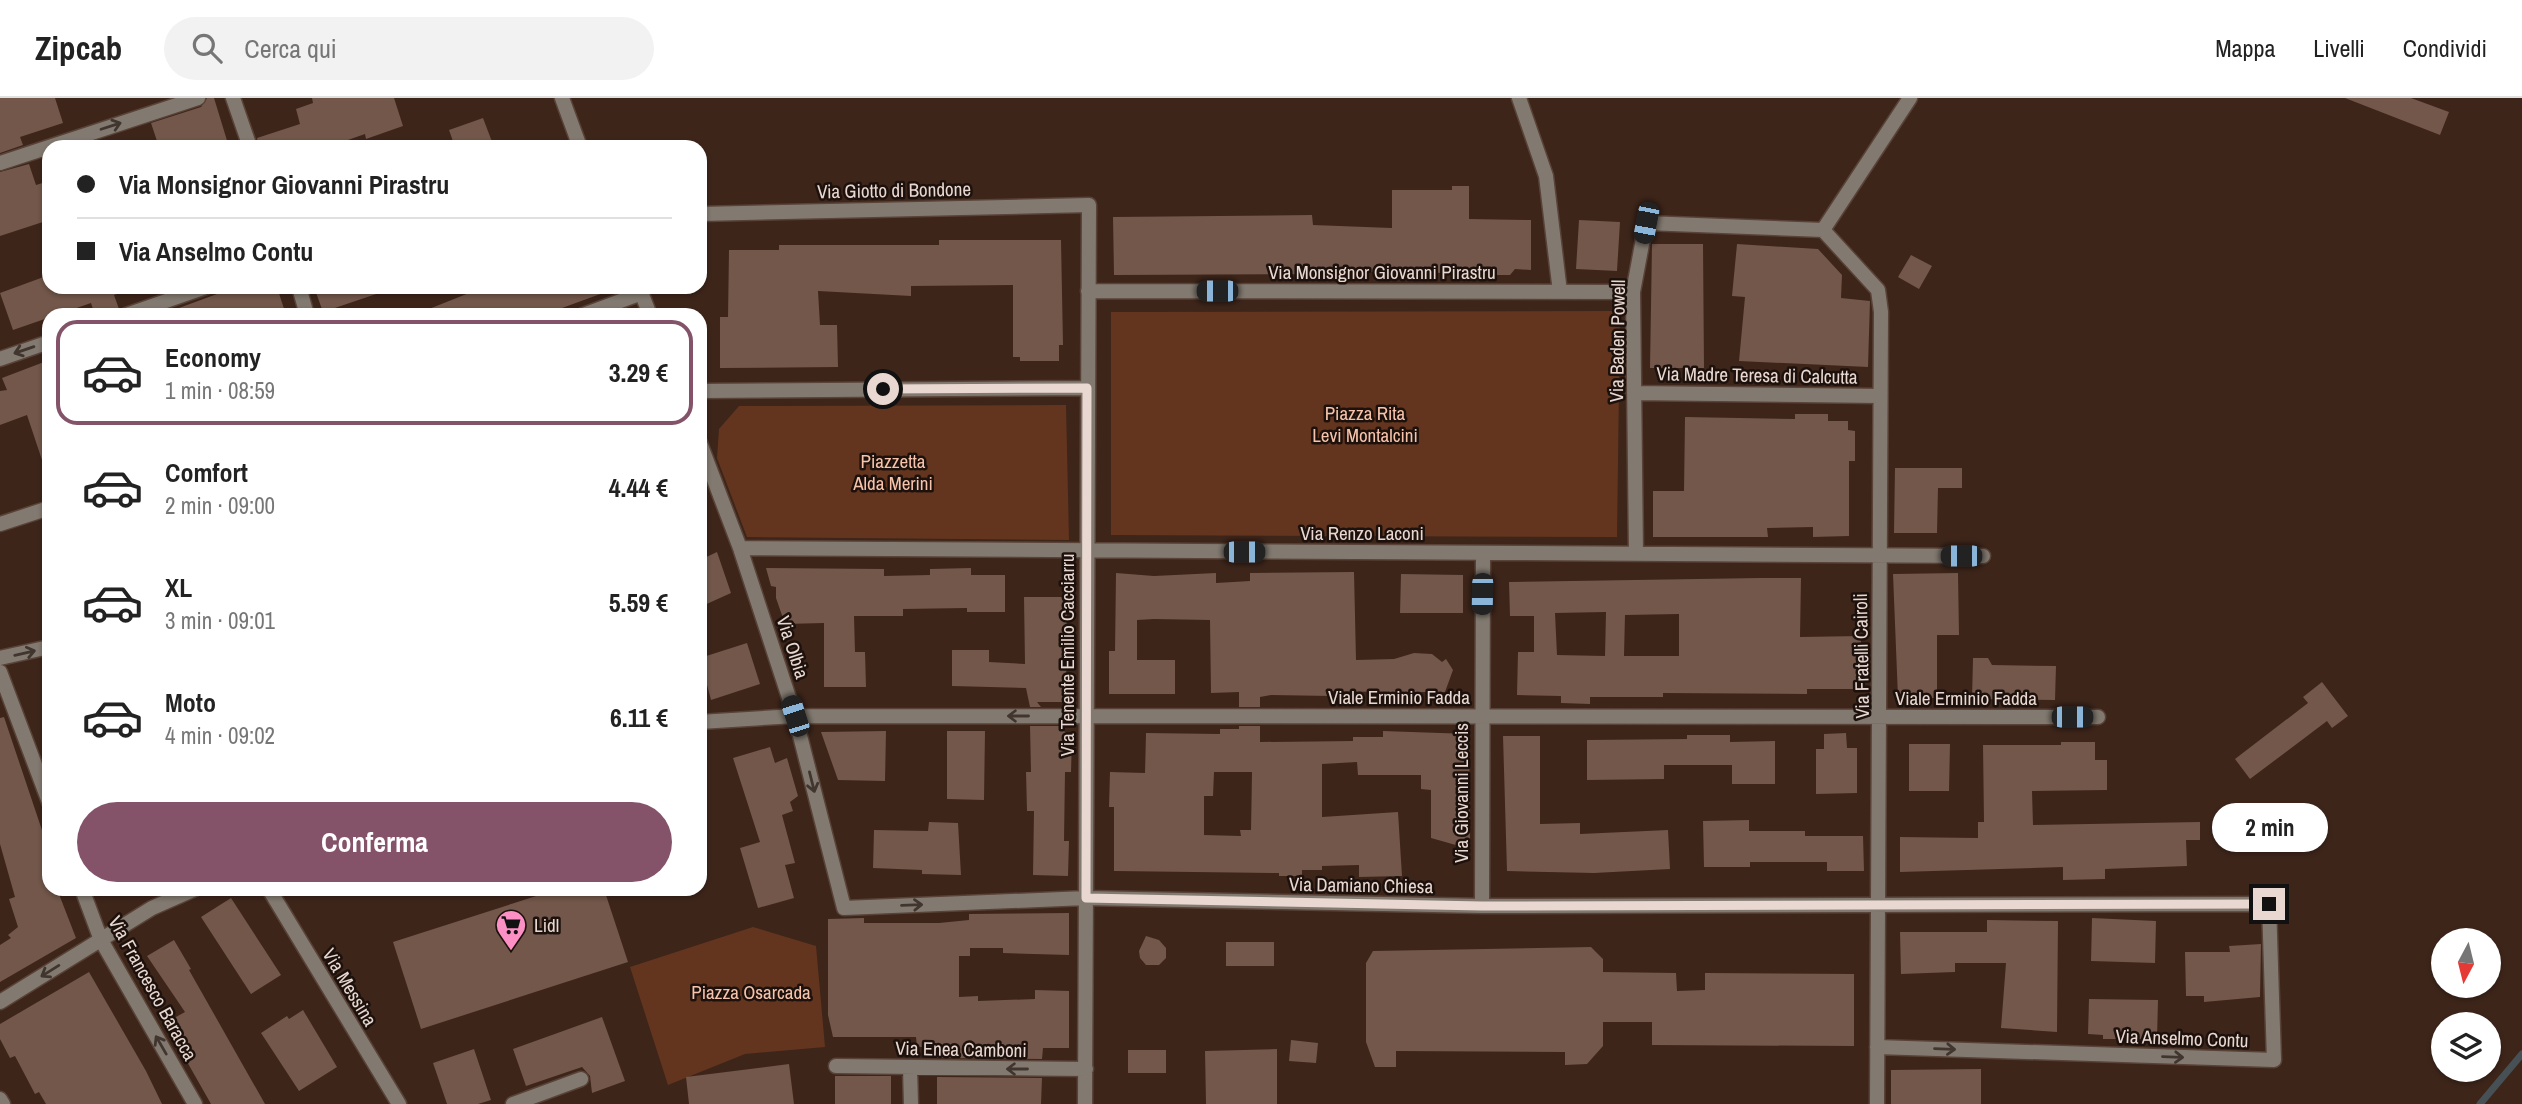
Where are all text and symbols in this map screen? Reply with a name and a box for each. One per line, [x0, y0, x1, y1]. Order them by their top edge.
search box [164, 17, 654, 80]
text: Zipcab [35, 26, 122, 70]
icon: search [188, 29, 226, 67]
text: Cerca qui [244, 31, 337, 66]
text: Mappa [2215, 32, 2275, 64]
text: Livelli [2313, 32, 2365, 64]
text: Condividi [2403, 32, 2487, 64]
one-way arrow [100, 119, 122, 132]
text: Via Monsignor Giovanni Pirastru [119, 167, 449, 202]
street label: Via Giotto di Bondone [817, 176, 971, 204]
car [1632, 200, 1661, 246]
text: Via Anselmo Contu [119, 234, 313, 269]
street label: Via Monsignor Giovanni Pirastru [1268, 259, 1496, 285]
street label: Via Baden Powell [1603, 279, 1631, 403]
car [1197, 281, 1239, 302]
text: Economy [165, 340, 261, 375]
icon: car [81, 341, 144, 404]
one-way arrow [14, 345, 36, 357]
text: 3.29 € [609, 355, 668, 390]
street label: Via Madre Teresa di Calcutta [1656, 360, 1858, 390]
route start [867, 373, 899, 405]
text: 1 min · 08:59 [165, 375, 275, 406]
park label: Piazza Rita Levi Montalcini [1312, 400, 1418, 448]
park label: Piazzetta Alda Merini [852, 448, 933, 496]
text: Comfort [165, 455, 248, 490]
icon: car [81, 456, 144, 519]
text: 4.44 € [609, 470, 668, 505]
text: 2 min · 09:00 [165, 490, 275, 521]
street label: Via Renzo Laconi [1300, 520, 1424, 546]
car [1224, 542, 1266, 563]
car [1941, 546, 1983, 567]
street label: Via Tenente Emilio Cacciarru [1054, 554, 1080, 756]
text: XL [165, 570, 192, 605]
icon: car [81, 571, 144, 634]
car [1472, 573, 1493, 615]
text: 5.59 € [609, 585, 668, 620]
street label: Via Fratelli Cairoli [1847, 593, 1875, 719]
text: 3 min · 09:01 [165, 605, 275, 636]
street label: Via Olbia [771, 612, 815, 682]
one-way arrow [13, 646, 35, 659]
street label: Viale Erminio Fadda [1328, 684, 1470, 710]
text: Moto [165, 685, 216, 720]
street label: Viale Erminio Fadda [1895, 685, 2037, 711]
icon: car [81, 686, 144, 749]
car [779, 693, 812, 739]
text: 6.11 € [610, 700, 668, 735]
car [2052, 707, 2094, 728]
one-way arrow [1007, 709, 1030, 723]
text: 4 min · 09:02 [165, 720, 275, 751]
street label: Via Giovanni Leccis [1448, 723, 1474, 863]
one-way arrow [806, 770, 819, 793]
button: Conferma [77, 802, 672, 882]
callout: 2 min [2211, 802, 2327, 852]
text: 2 min [2245, 812, 2295, 843]
street label: Via Damiano Chiesa [1289, 871, 1434, 899]
route end [2253, 888, 2285, 920]
one-way arrow [900, 899, 923, 912]
supermarket icon: Lidl [494, 908, 528, 952]
street label: Via Francesco Baracca [102, 911, 204, 1065]
place label: Lidl [534, 912, 559, 938]
north arrow [2431, 928, 2501, 998]
map controls [2431, 928, 2501, 1082]
street label: Via Messina [317, 943, 384, 1031]
one-way arrow [41, 965, 61, 979]
park label: Piazza Osarcada [691, 979, 811, 1005]
button: layers [2431, 1012, 2501, 1082]
street label: Via Anselmo Contu [2115, 1023, 2249, 1053]
one-way arrow [154, 1035, 168, 1055]
street label: Via Enea Camboni [895, 1035, 1027, 1063]
one-way arrow [1934, 1043, 1957, 1056]
one-way arrow [2161, 1051, 2184, 1064]
one-way arrow [1006, 1062, 1029, 1075]

